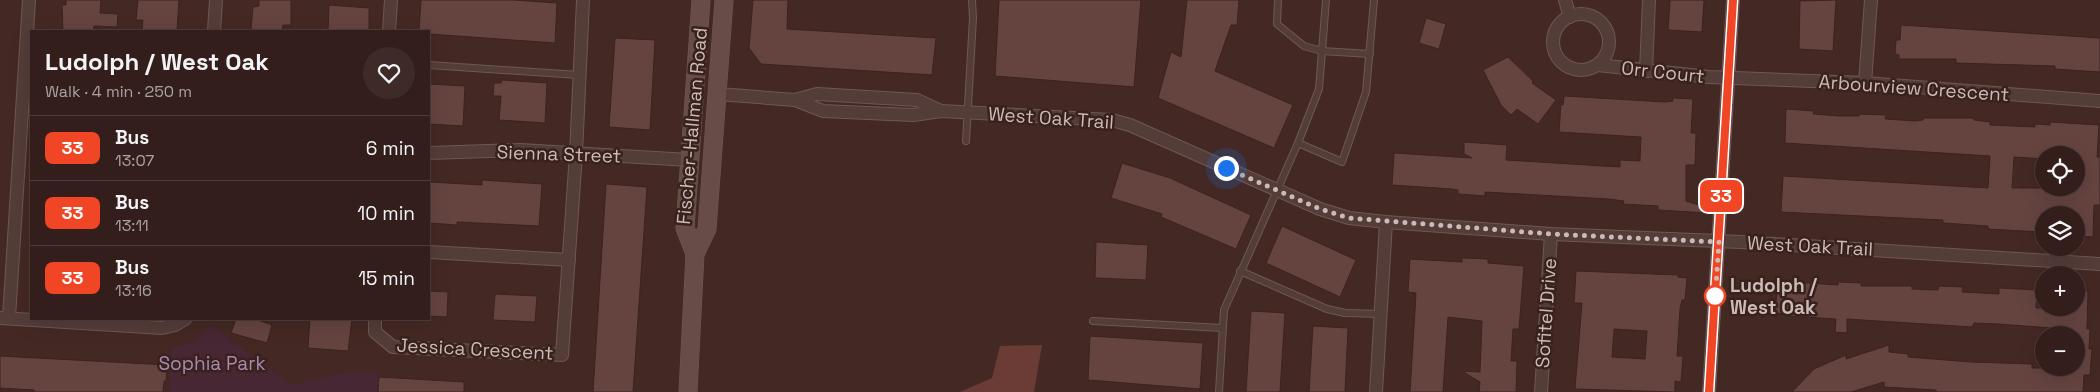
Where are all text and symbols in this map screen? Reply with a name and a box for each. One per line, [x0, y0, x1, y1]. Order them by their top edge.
street label: Fischer-Hallman Road [671, 26, 713, 226]
text: Ludolph / West Oak [45, 46, 269, 77]
button: heart [363, 47, 415, 99]
street label: Orr Court [1620, 55, 1706, 89]
street label: Arbourview Crescent [1818, 69, 2010, 107]
text: Walk · 4 min · 250 m [45, 81, 192, 102]
street label: West Oak Trail [987, 101, 1115, 135]
text: Bus [115, 125, 149, 150]
text: 33 [62, 136, 83, 159]
text: 6 min [366, 136, 415, 161]
street label: Sienna Street [496, 139, 622, 169]
map controls [2035, 146, 2085, 376]
button: locate [2035, 146, 2085, 196]
text: 13:07 [115, 150, 154, 171]
your location [1214, 156, 1239, 181]
line badge: 33 [1698, 180, 1744, 212]
text: 33 [1710, 184, 1732, 207]
text: Bus [115, 190, 149, 215]
text: 33 [62, 201, 83, 224]
text: 10 min [357, 201, 415, 226]
button: layers [2035, 206, 2085, 256]
text: 13:11 [115, 215, 149, 236]
street label: West Oak Trail [1746, 230, 1874, 262]
text: Bus [115, 255, 149, 280]
street label: Sofitel Drive [1530, 257, 1562, 369]
text: 33 [62, 266, 83, 289]
text: 15 min [358, 266, 415, 291]
button: + [2035, 266, 2085, 316]
place label: Ludolph / West Oak [1730, 273, 1817, 320]
text: 13:16 [115, 280, 152, 301]
marker: Ludolph / West Oak [1704, 285, 1726, 307]
button: − [2035, 326, 2085, 376]
street label: Jessica Crescent [396, 332, 554, 366]
park label: Sophia Park [158, 351, 266, 376]

